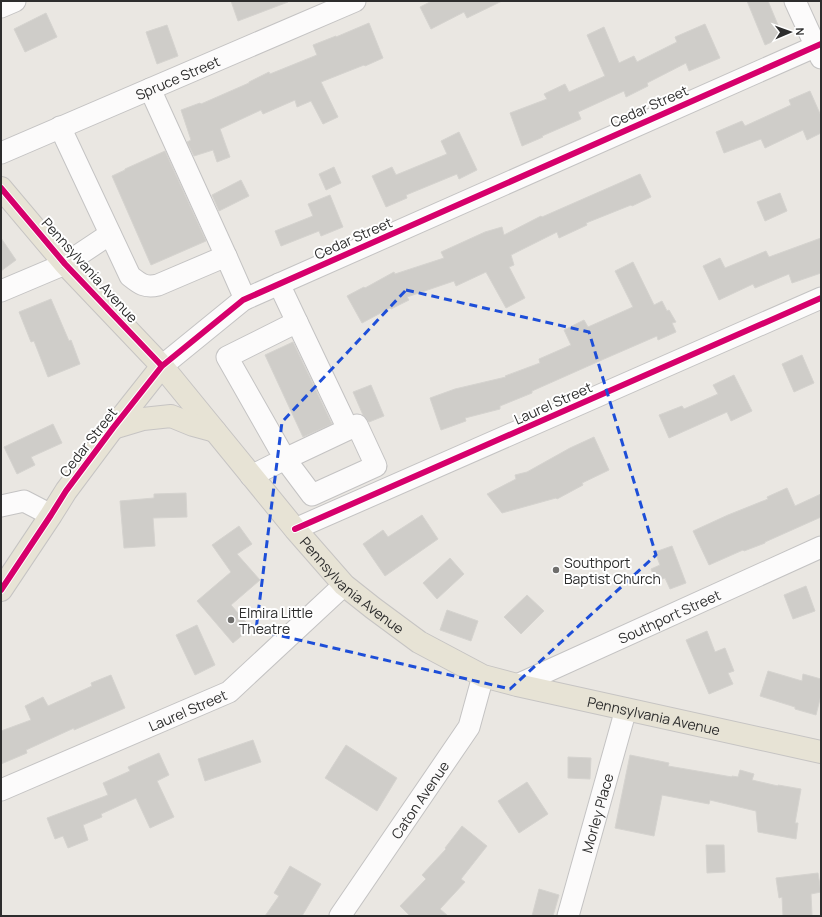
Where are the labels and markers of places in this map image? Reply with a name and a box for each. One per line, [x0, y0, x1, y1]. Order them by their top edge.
place label: Southport Baptist Church [564, 553, 661, 588]
marker: Southport Baptist Church [551, 565, 561, 575]
place label: Elmira Little Theatre [239, 603, 313, 638]
marker: Elmira Little Theatre [226, 615, 236, 625]

